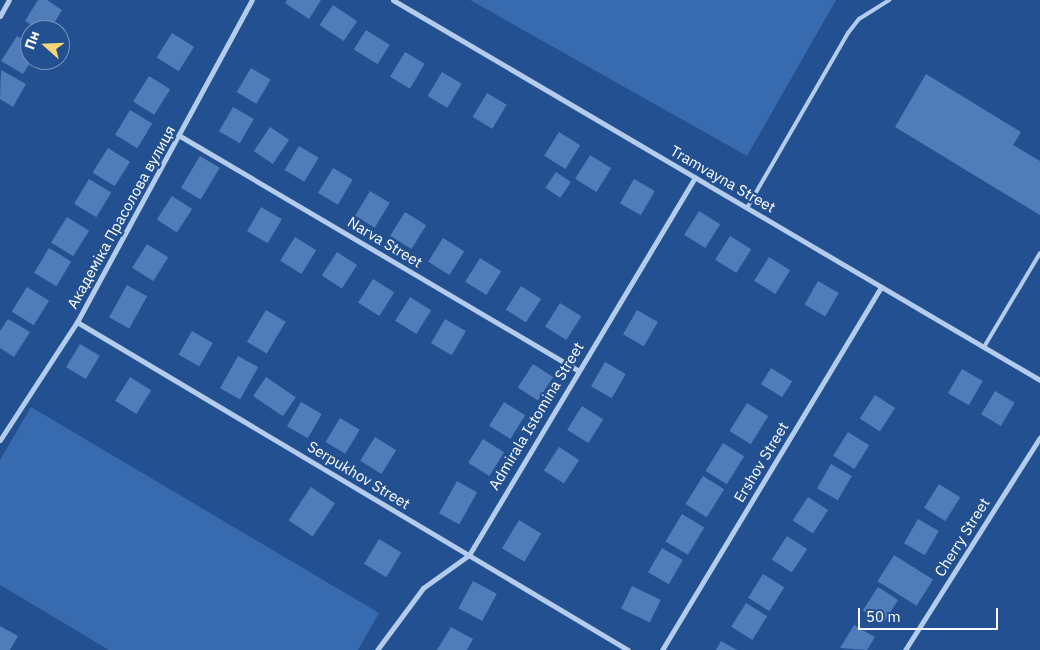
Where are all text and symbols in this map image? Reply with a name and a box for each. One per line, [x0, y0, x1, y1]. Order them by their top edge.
north arrow [20, 20, 70, 70]
text: Пн [20, 28, 43, 52]
street label: Академіка Прасолова вулиця [63, 122, 179, 312]
street label: Tramvayna Street [667, 142, 779, 216]
street label: Narva Street [344, 213, 426, 271]
street label: Admirala Istomina Street [485, 339, 587, 493]
street label: Ershov Street [730, 419, 792, 505]
street label: Serpukhov Street [304, 437, 414, 513]
street label: Cherry Street [931, 494, 993, 580]
scale bar [860, 598, 1000, 630]
text: 50 m [866, 607, 901, 626]

